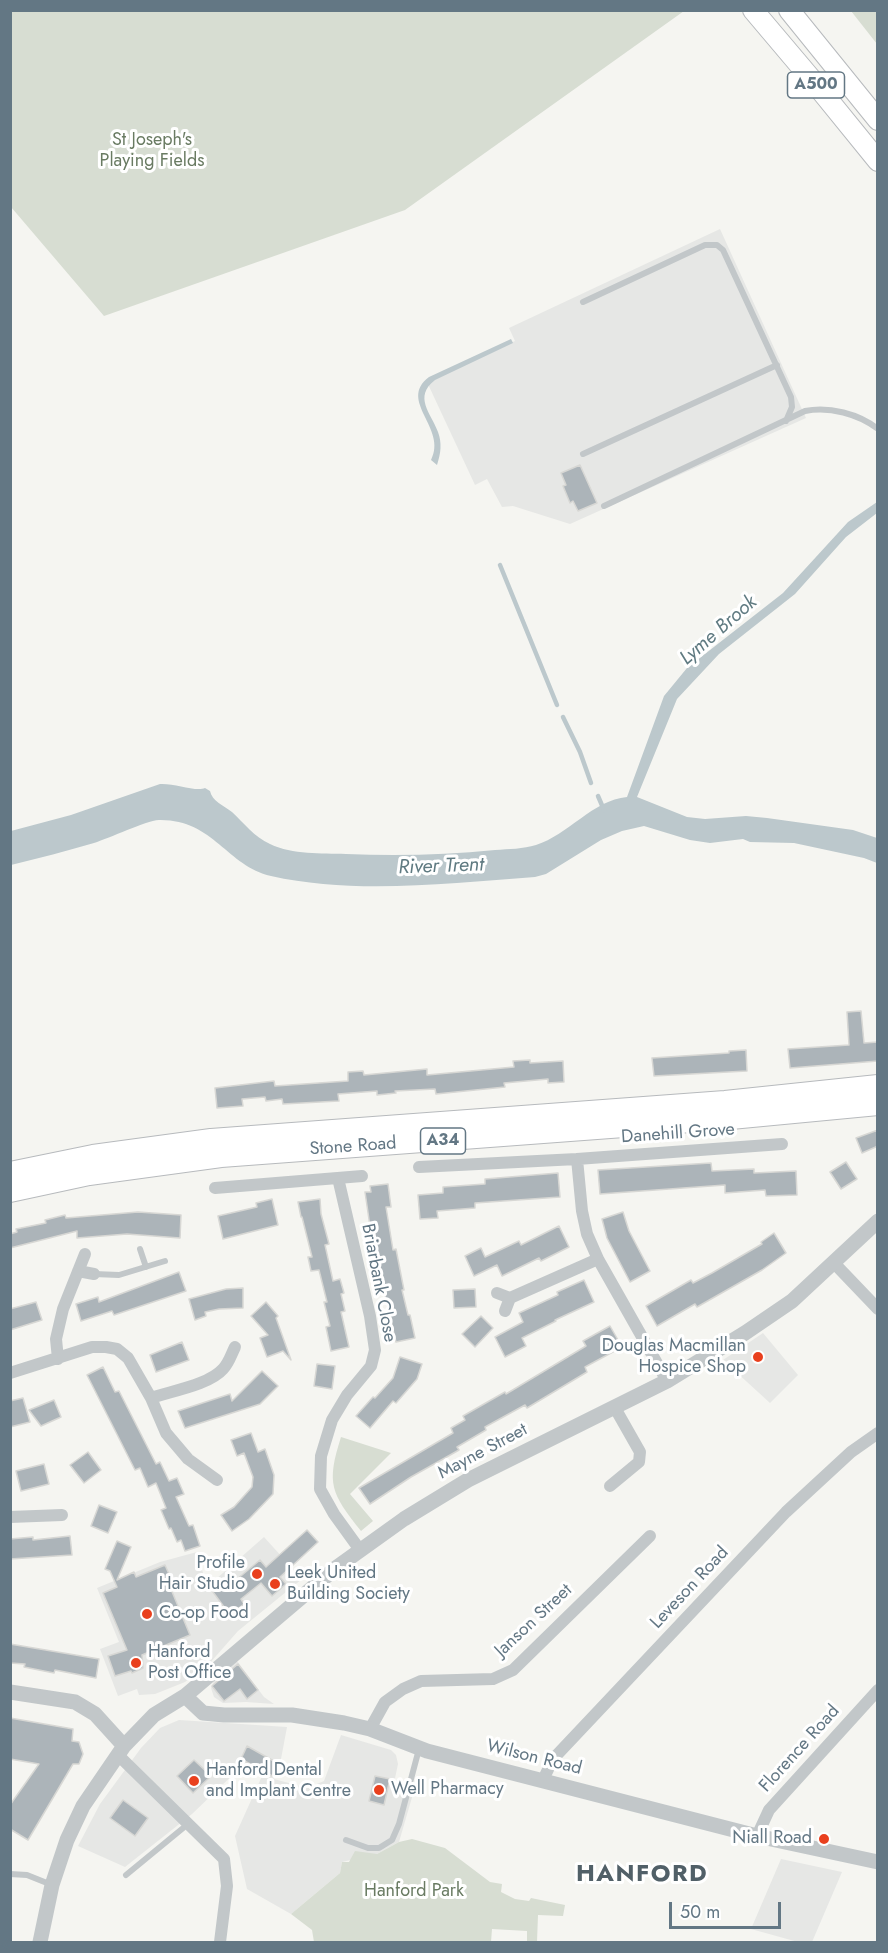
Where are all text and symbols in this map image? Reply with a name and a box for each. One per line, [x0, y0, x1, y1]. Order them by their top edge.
road number: A500 [788, 72, 844, 98]
park label: St Joseph's Playing Fields [100, 130, 204, 172]
water label: Lyme Brook [676, 591, 762, 671]
water label: River Trent [398, 854, 484, 880]
street label: Danehill Grove [621, 1119, 735, 1149]
road number: A34 [420, 1128, 466, 1154]
street label: Stone Road [309, 1133, 397, 1161]
street label: Briarbank Close [356, 1222, 400, 1344]
place label: Douglas Macmillan Hospice Shop [602, 1336, 746, 1378]
marker: Douglas Macmillan Hospice Shop [751, 1350, 765, 1364]
street label: Mayne Street [435, 1419, 531, 1485]
street label: Leveson Road [646, 1542, 734, 1634]
place label: Profile Hair Studio [159, 1553, 245, 1596]
place label: Leek United Building Society [287, 1563, 410, 1606]
marker: Profile Hair Studio [250, 1567, 264, 1581]
marker: Leek United Building Society [268, 1577, 282, 1591]
street label: Janson Street [491, 1580, 577, 1662]
place label: Co-op Food [159, 1603, 249, 1625]
marker: Co-op Food [140, 1607, 154, 1621]
place label: Hanford Post Office [148, 1642, 231, 1684]
marker: Hanford Post Office [129, 1656, 143, 1670]
street label: Florence Road [755, 1701, 845, 1797]
street label: Wilson Road [484, 1736, 584, 1780]
place label: Hanford Dental and Implant Centre [206, 1760, 351, 1802]
marker: Hanford Dental and Implant Centre [187, 1774, 201, 1788]
place label: Well Pharmacy [391, 1779, 504, 1801]
marker: Well Pharmacy [372, 1783, 386, 1797]
place label: Niall Road [732, 1828, 812, 1850]
marker: Niall Road [817, 1832, 831, 1846]
district label: HANFORD [576, 1861, 708, 1889]
park label: Hanford Park [364, 1881, 464, 1903]
scale bar [672, 1890, 784, 1928]
text: 50 m [680, 1899, 720, 1925]

